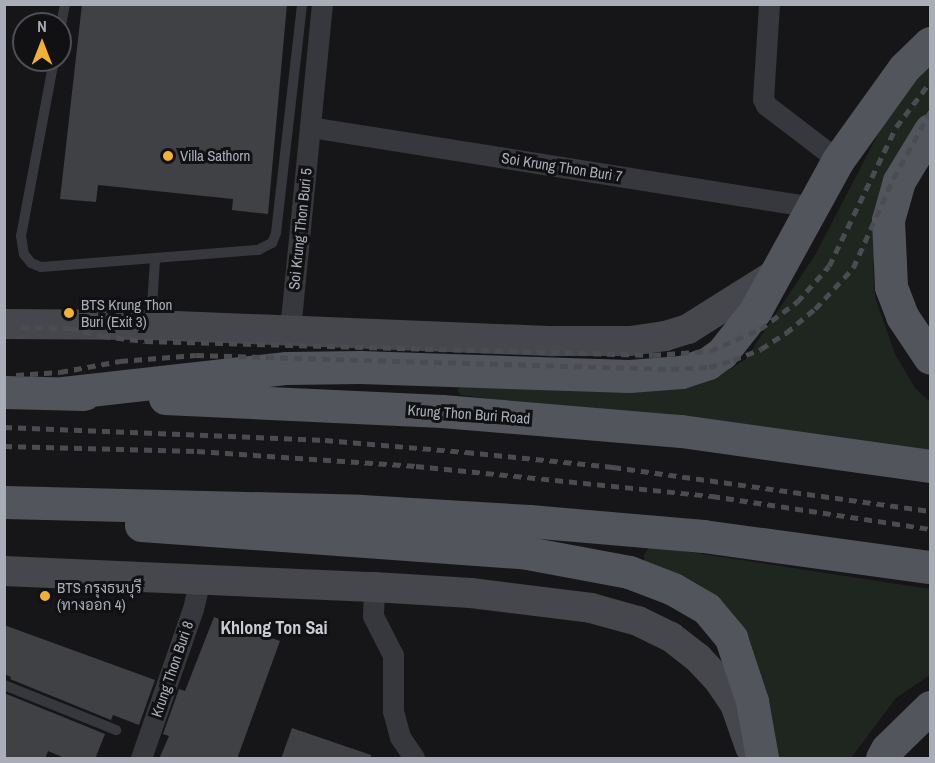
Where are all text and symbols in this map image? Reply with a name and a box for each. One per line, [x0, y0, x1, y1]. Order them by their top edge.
north arrow [12, 12, 72, 72]
text: N [37, 15, 47, 37]
place label: Villa Sathorn [180, 147, 250, 165]
marker: Villa Sathorn [161, 149, 175, 163]
street label: Soi Krung Thon Buri 7 [500, 149, 624, 185]
street label: Soi Krung Thon Buri 5 [285, 167, 315, 291]
place label: BTS Krung Thon Buri (Exit 3) [81, 295, 173, 330]
marker: BTS Krung Thon Buri (Exit 3) [62, 306, 76, 320]
street label: Krung Thon Buri Road [407, 401, 531, 427]
place label: BTS กรุงธนบุรี (ทางออก 4) [57, 578, 142, 613]
marker: BTS กรุงธนบุรี (ทางออก 4) [38, 589, 52, 603]
district label: Khlong Ton Sai [220, 617, 328, 639]
street label: Krung Thon Buri 8 [147, 619, 197, 719]

